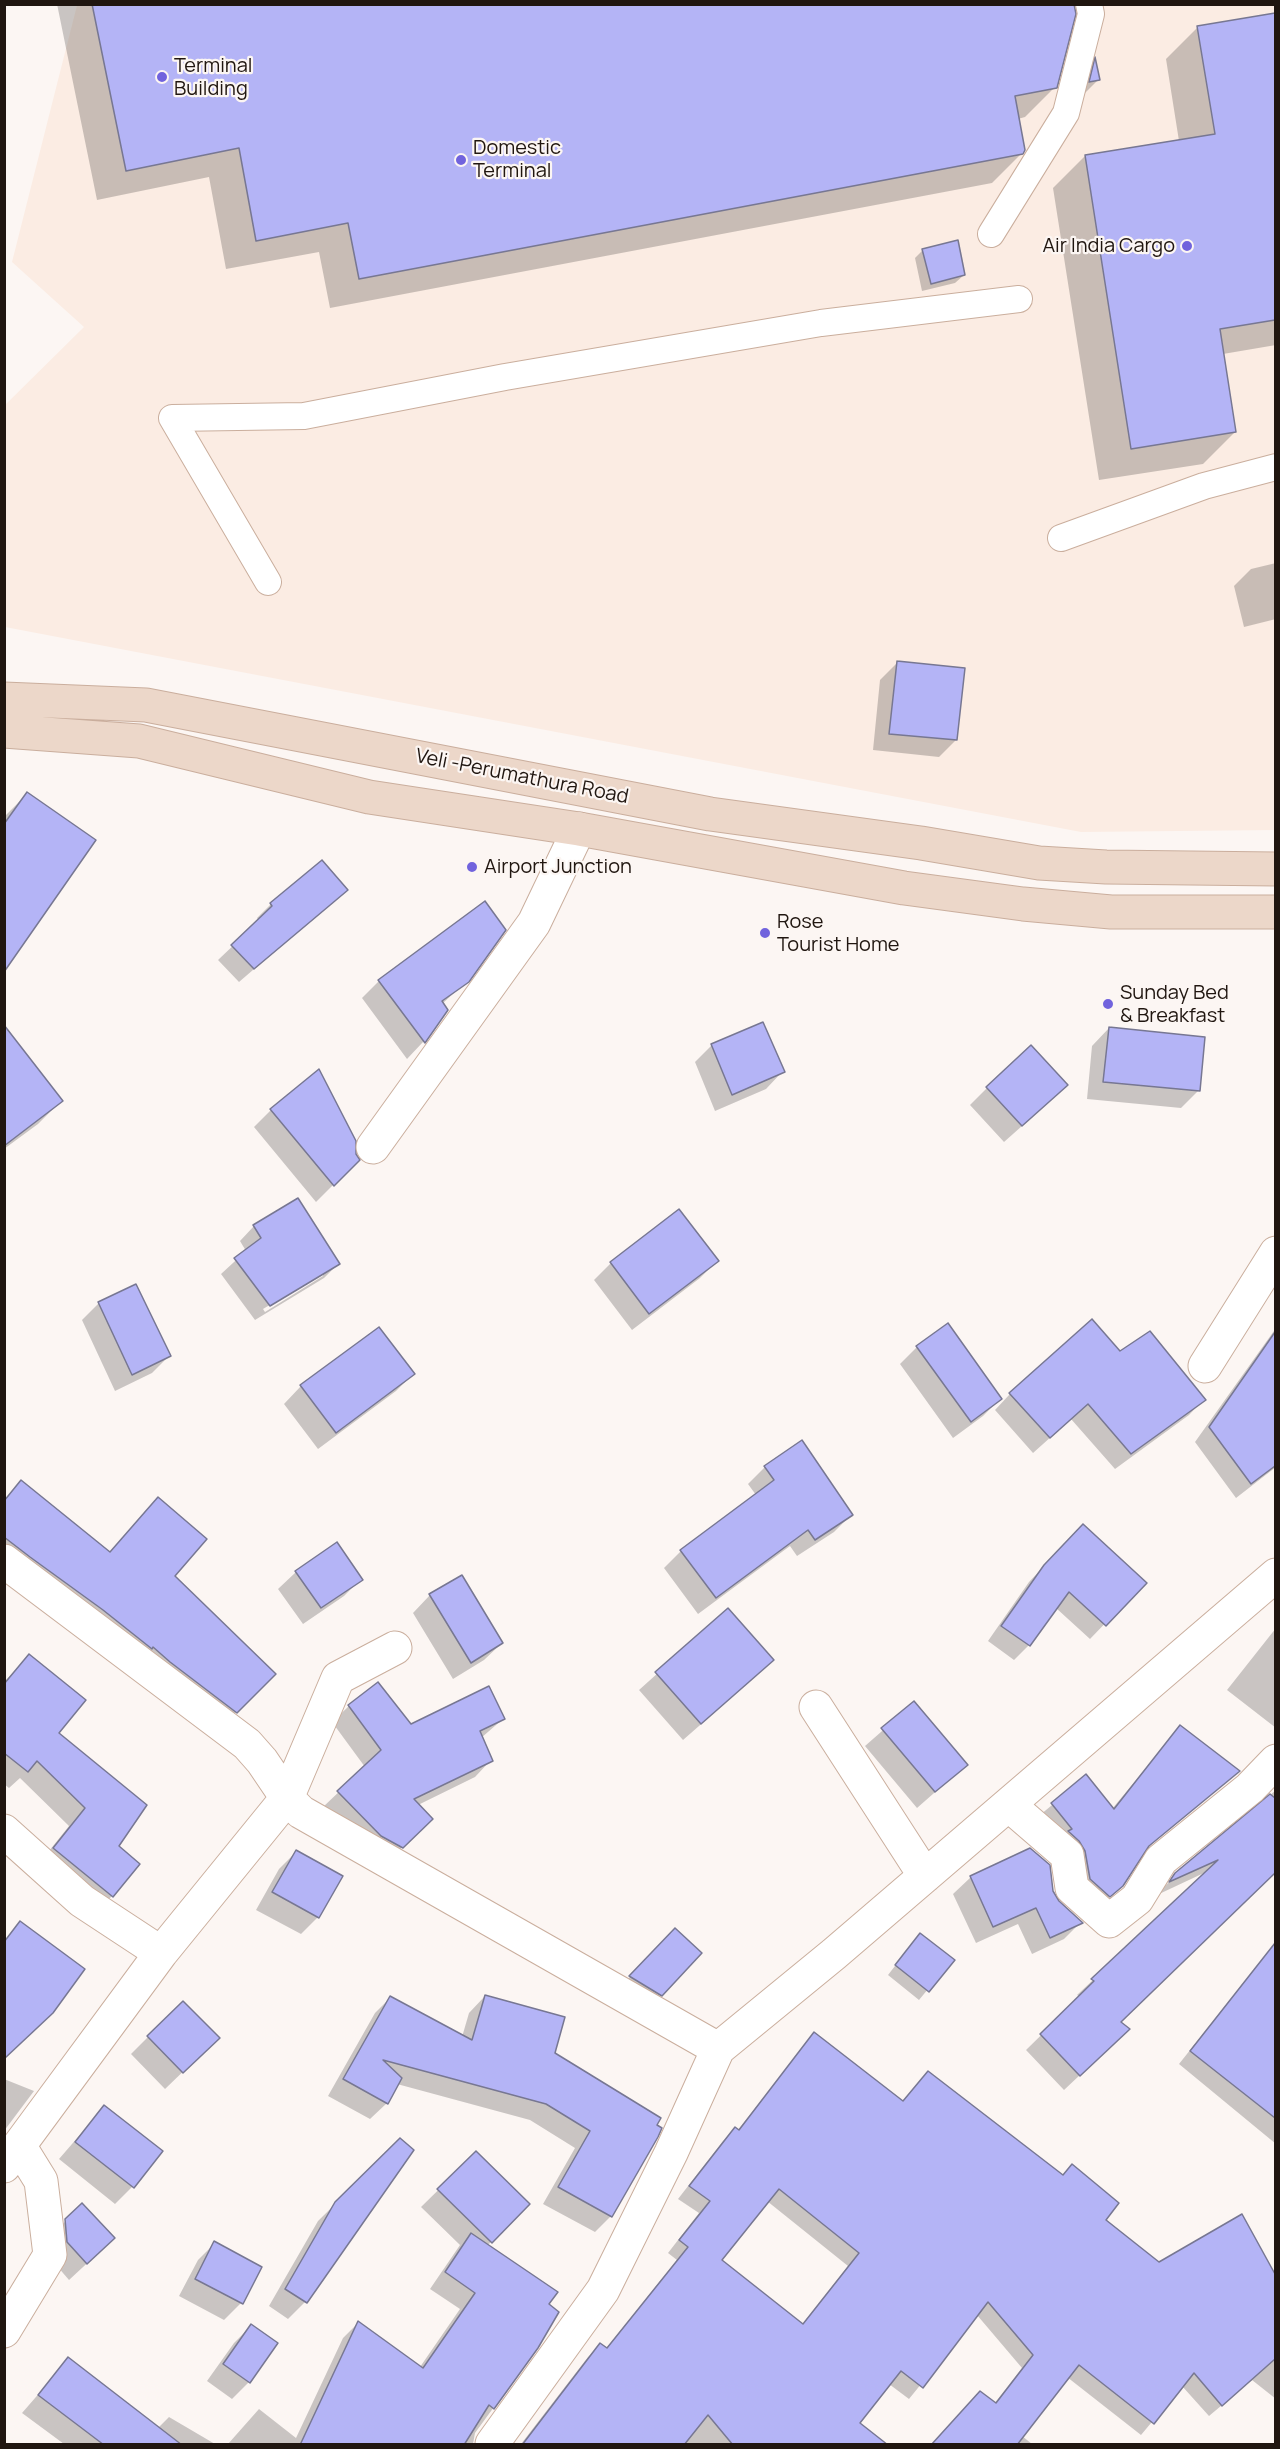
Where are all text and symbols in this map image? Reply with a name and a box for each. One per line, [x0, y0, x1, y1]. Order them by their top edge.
place label: Terminal Building [174, 54, 253, 101]
marker: Terminal Building [155, 70, 169, 84]
place label: Domestic Terminal [473, 136, 561, 183]
marker: Domestic Terminal [454, 153, 468, 167]
place label: Air India Cargo [1042, 234, 1175, 258]
marker: Air India Cargo [1180, 239, 1194, 253]
street label: Veli -Perumathura Road [414, 745, 630, 809]
place label: Airport Junction [484, 855, 632, 879]
marker: Airport Junction [465, 860, 479, 874]
place label: Rose Tourist Home [777, 910, 900, 957]
marker: Rose Tourist Home [758, 926, 772, 940]
place label: Sunday Bed & Breakfast [1120, 981, 1229, 1028]
marker: Sunday Bed & Breakfast [1101, 997, 1115, 1011]

